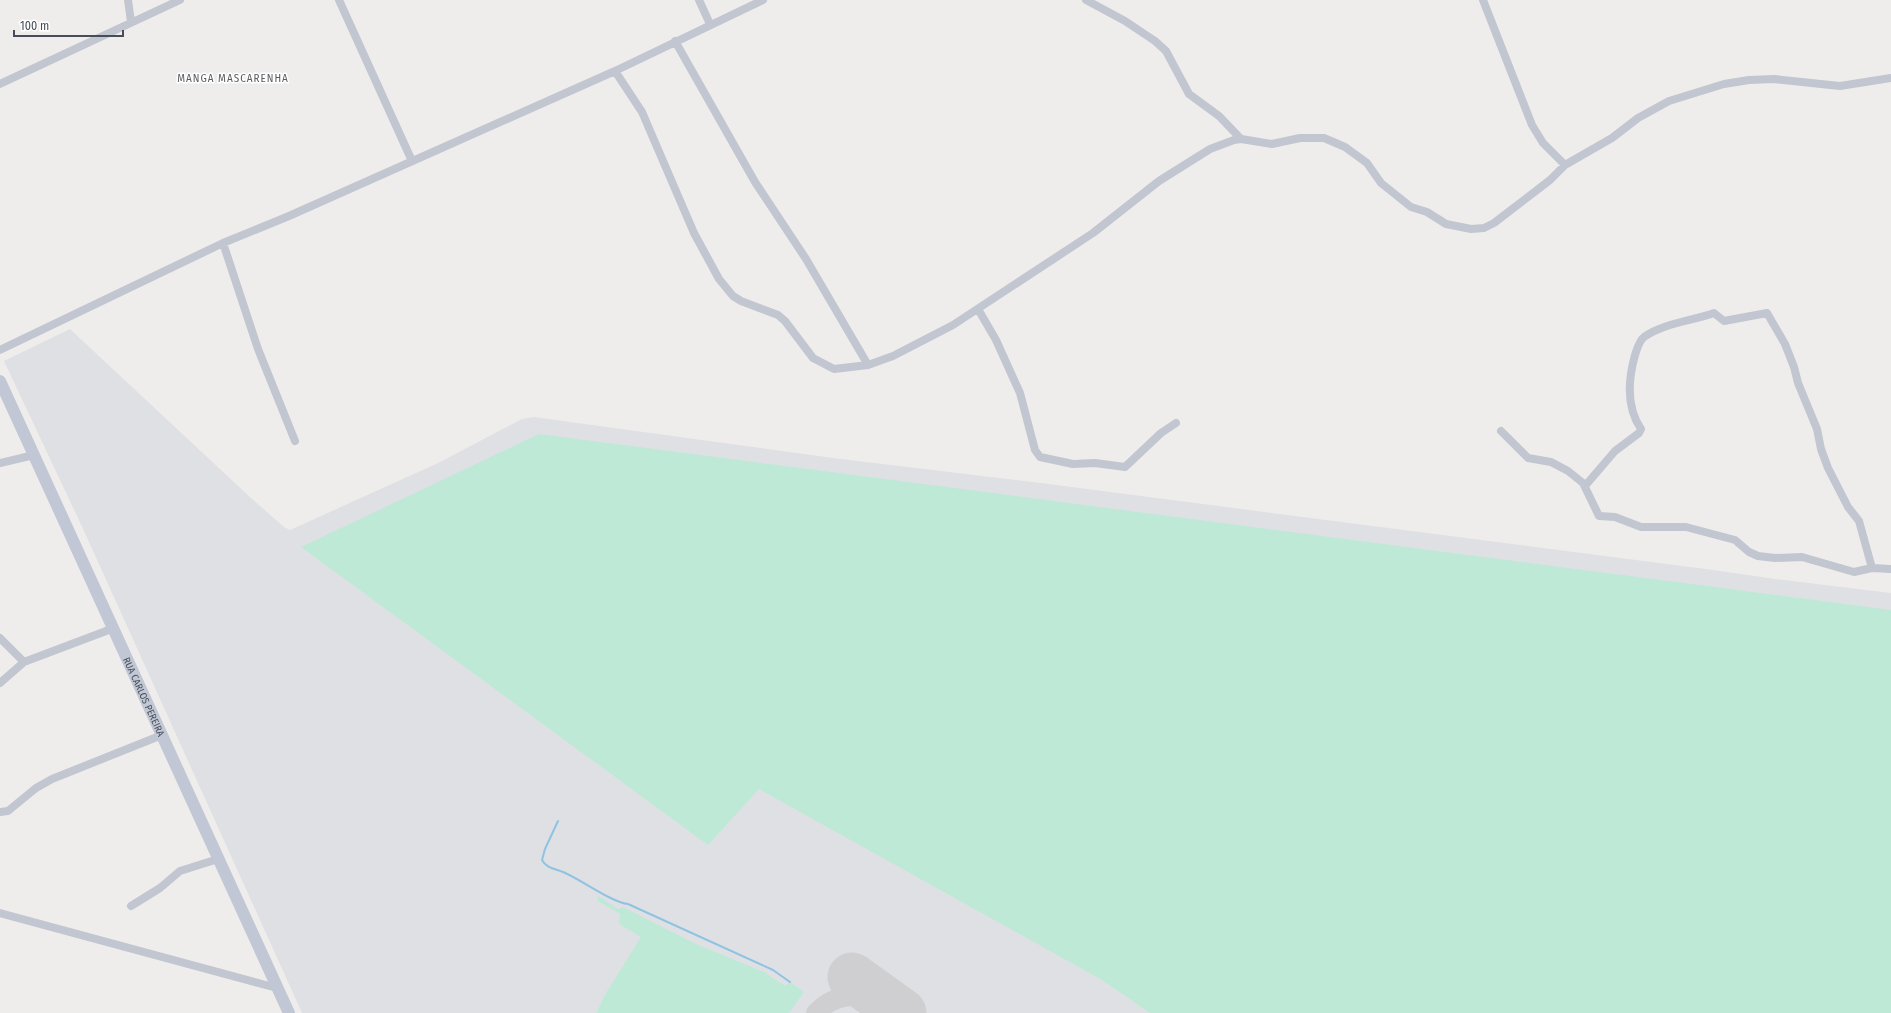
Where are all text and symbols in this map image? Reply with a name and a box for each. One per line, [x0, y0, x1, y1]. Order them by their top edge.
scale bar [14, 12, 123, 38]
text: 100 m [20, 19, 49, 33]
district label: MANGA MASCARENHA [177, 72, 289, 85]
street label: RUA CARLOS PEREIRA [120, 656, 167, 739]

